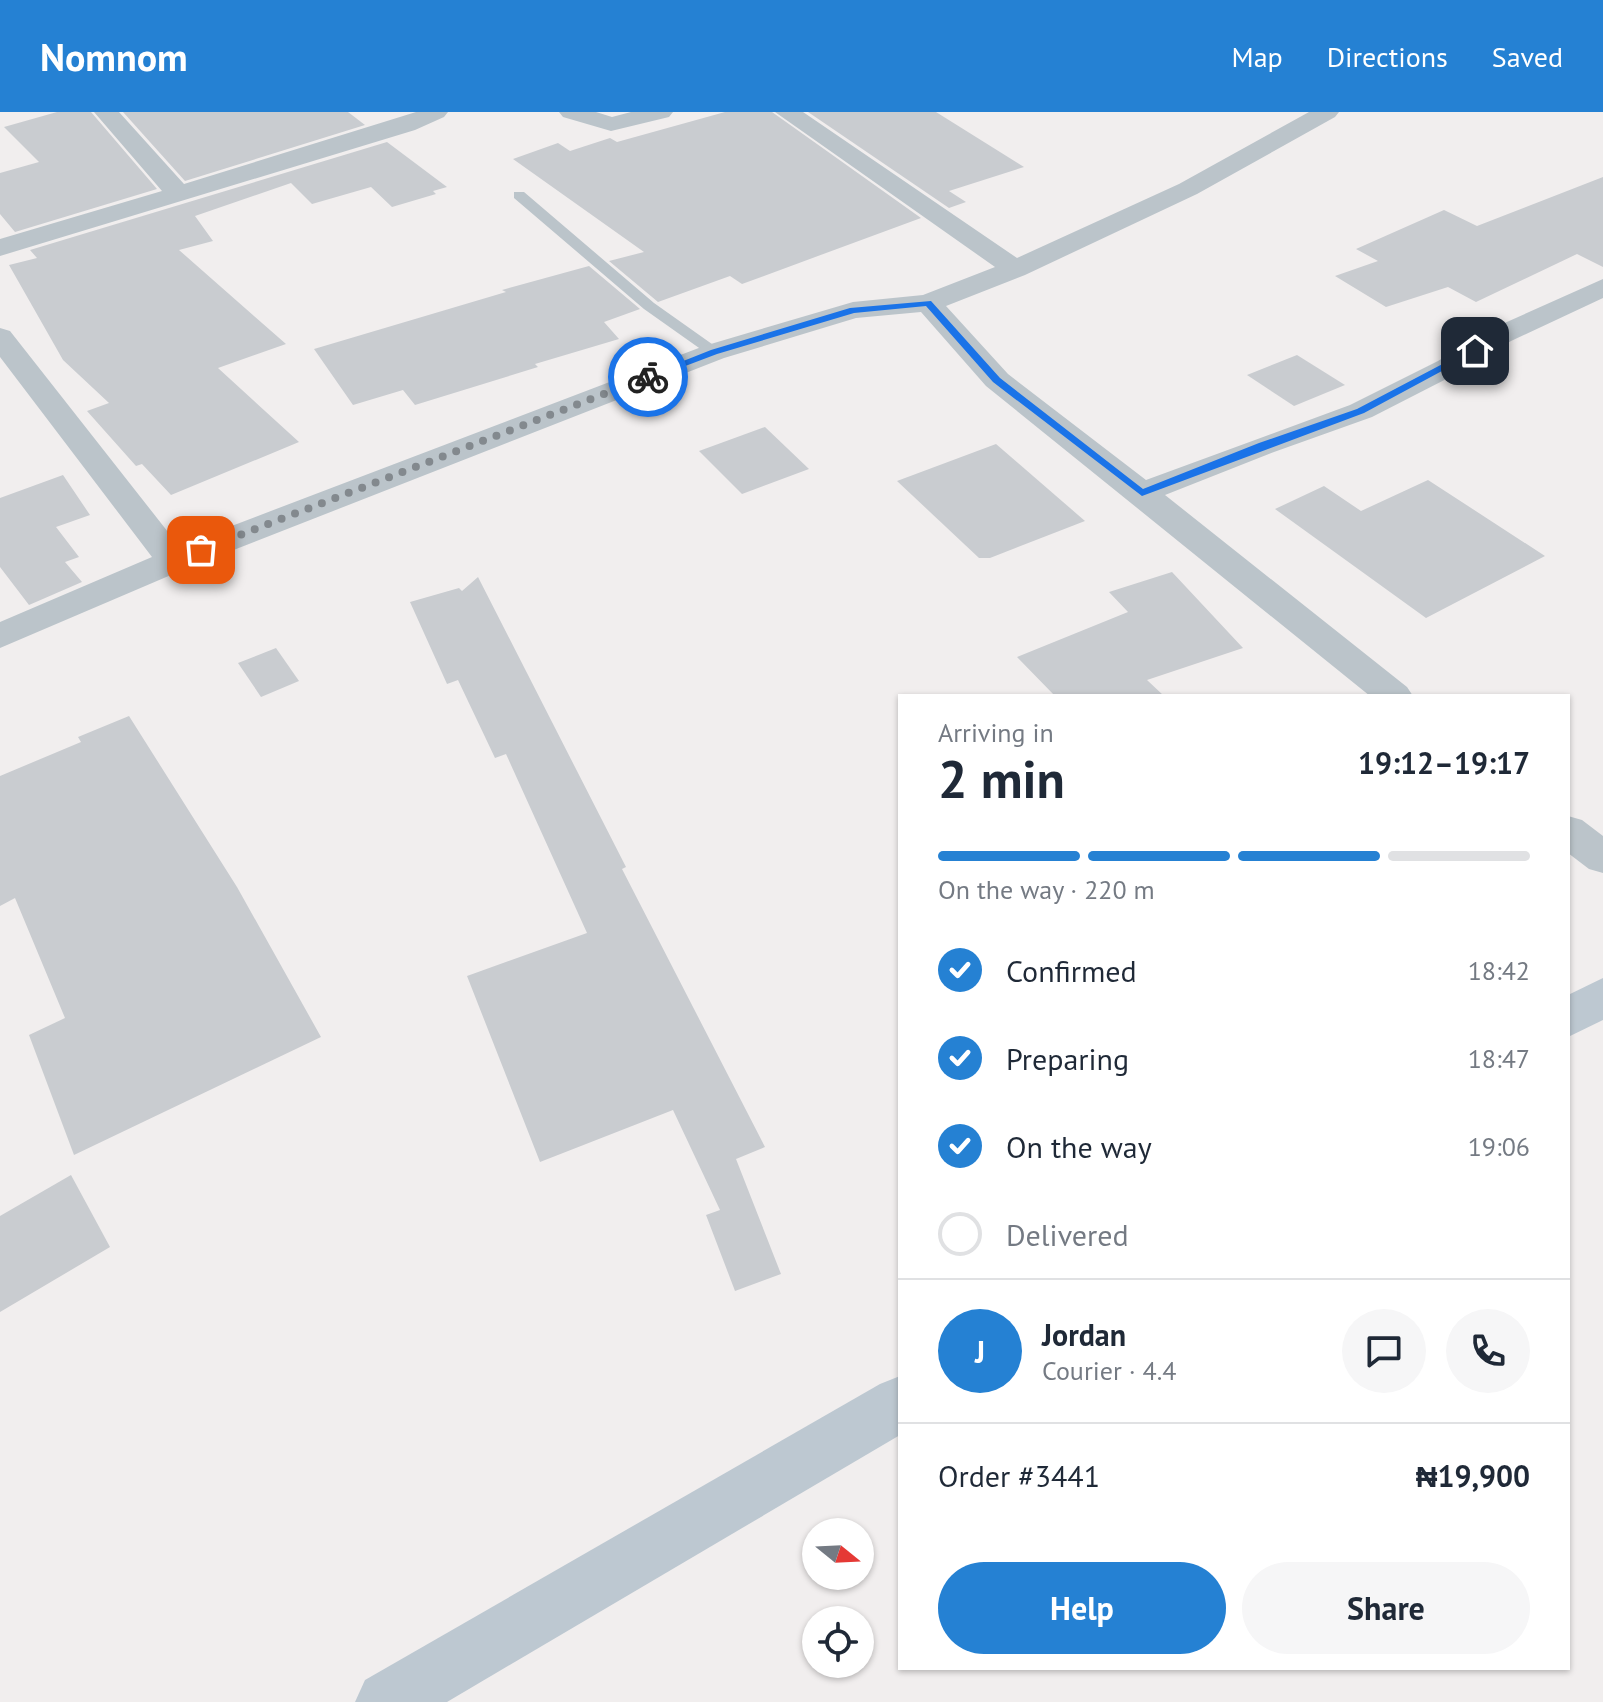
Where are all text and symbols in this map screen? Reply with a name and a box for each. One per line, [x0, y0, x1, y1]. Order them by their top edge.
text: Nomnom [40, 32, 188, 81]
text: Map [1232, 38, 1283, 75]
text: Directions [1327, 38, 1448, 75]
text: Saved [1492, 38, 1563, 75]
pin [1441, 317, 1509, 385]
icon: home [1453, 329, 1497, 373]
courier [608, 337, 688, 417]
icon: bike [626, 355, 670, 399]
pin [167, 516, 235, 584]
icon: bag [179, 528, 223, 572]
text: Arriving in [938, 716, 1054, 749]
text: 19:12–19:17 [1358, 743, 1530, 782]
text: 2 min [938, 745, 1065, 812]
text: On the way · 220 m [938, 873, 1155, 906]
icon: check [938, 948, 982, 992]
text: Confirmed [1006, 951, 1137, 990]
text: 18:42 [1468, 954, 1530, 987]
icon: check [938, 1036, 982, 1080]
text: Preparing [1006, 1039, 1129, 1078]
text: 18:47 [1468, 1042, 1530, 1075]
icon: check [938, 1124, 982, 1168]
text: On the way [1006, 1127, 1152, 1166]
text: 19:06 [1468, 1130, 1530, 1163]
text: Delivered [1006, 1215, 1129, 1254]
button: chat [1342, 1309, 1426, 1393]
button: phone [1446, 1309, 1530, 1393]
text: Jordan [1042, 1315, 1126, 1354]
text: J [975, 1332, 985, 1371]
text: Courier · 4.4 [1042, 1354, 1176, 1387]
text: Order #3441 [938, 1456, 1100, 1495]
text: ₦19,900 [1416, 1456, 1530, 1495]
north arrow [802, 1518, 874, 1590]
map controls [802, 1518, 874, 1678]
button: Help [938, 1562, 1226, 1654]
button: Share [1242, 1562, 1530, 1654]
button: locate [802, 1606, 874, 1678]

